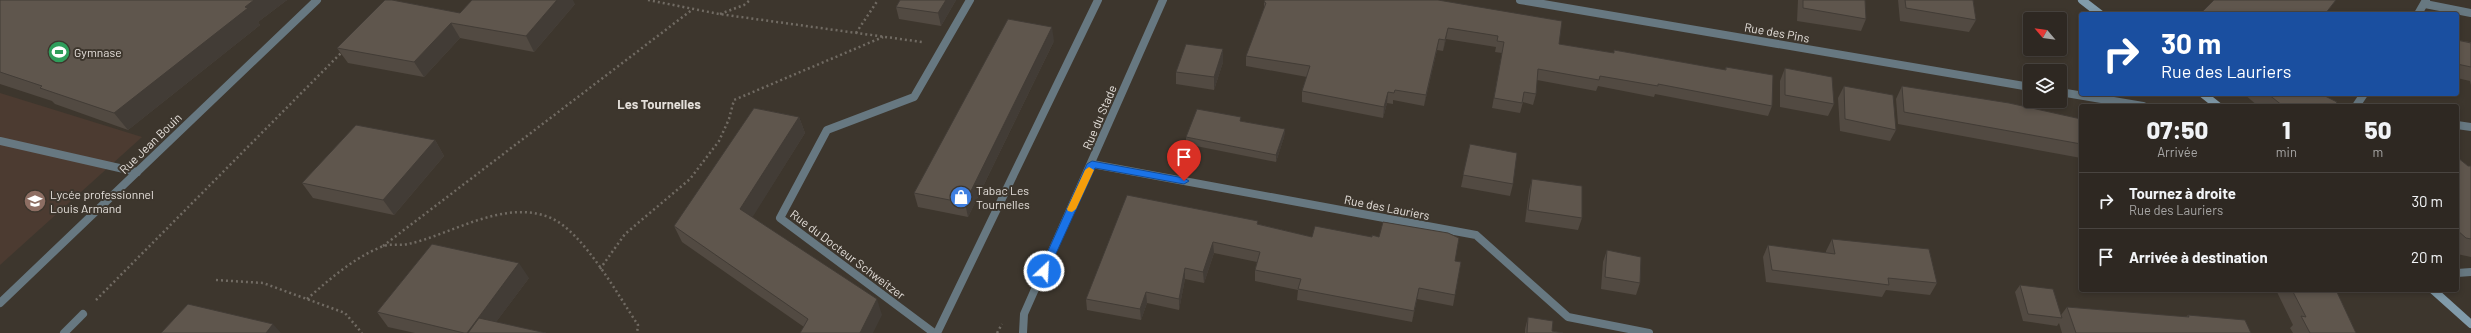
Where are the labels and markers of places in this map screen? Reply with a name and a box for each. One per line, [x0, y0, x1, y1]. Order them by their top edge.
sports icon: Gymnase [46, 39, 72, 65]
place label: Gymnase [74, 45, 122, 59]
pin [1167, 140, 1201, 181]
place label: Tabac Les Tournelles [976, 183, 1030, 211]
shop icon: Tabac Les Tournelles [948, 184, 974, 210]
place label: Lycée professionnel Louis Armand [50, 187, 154, 215]
school or university icon: Lycée professionnel Louis Armand [22, 188, 48, 214]

